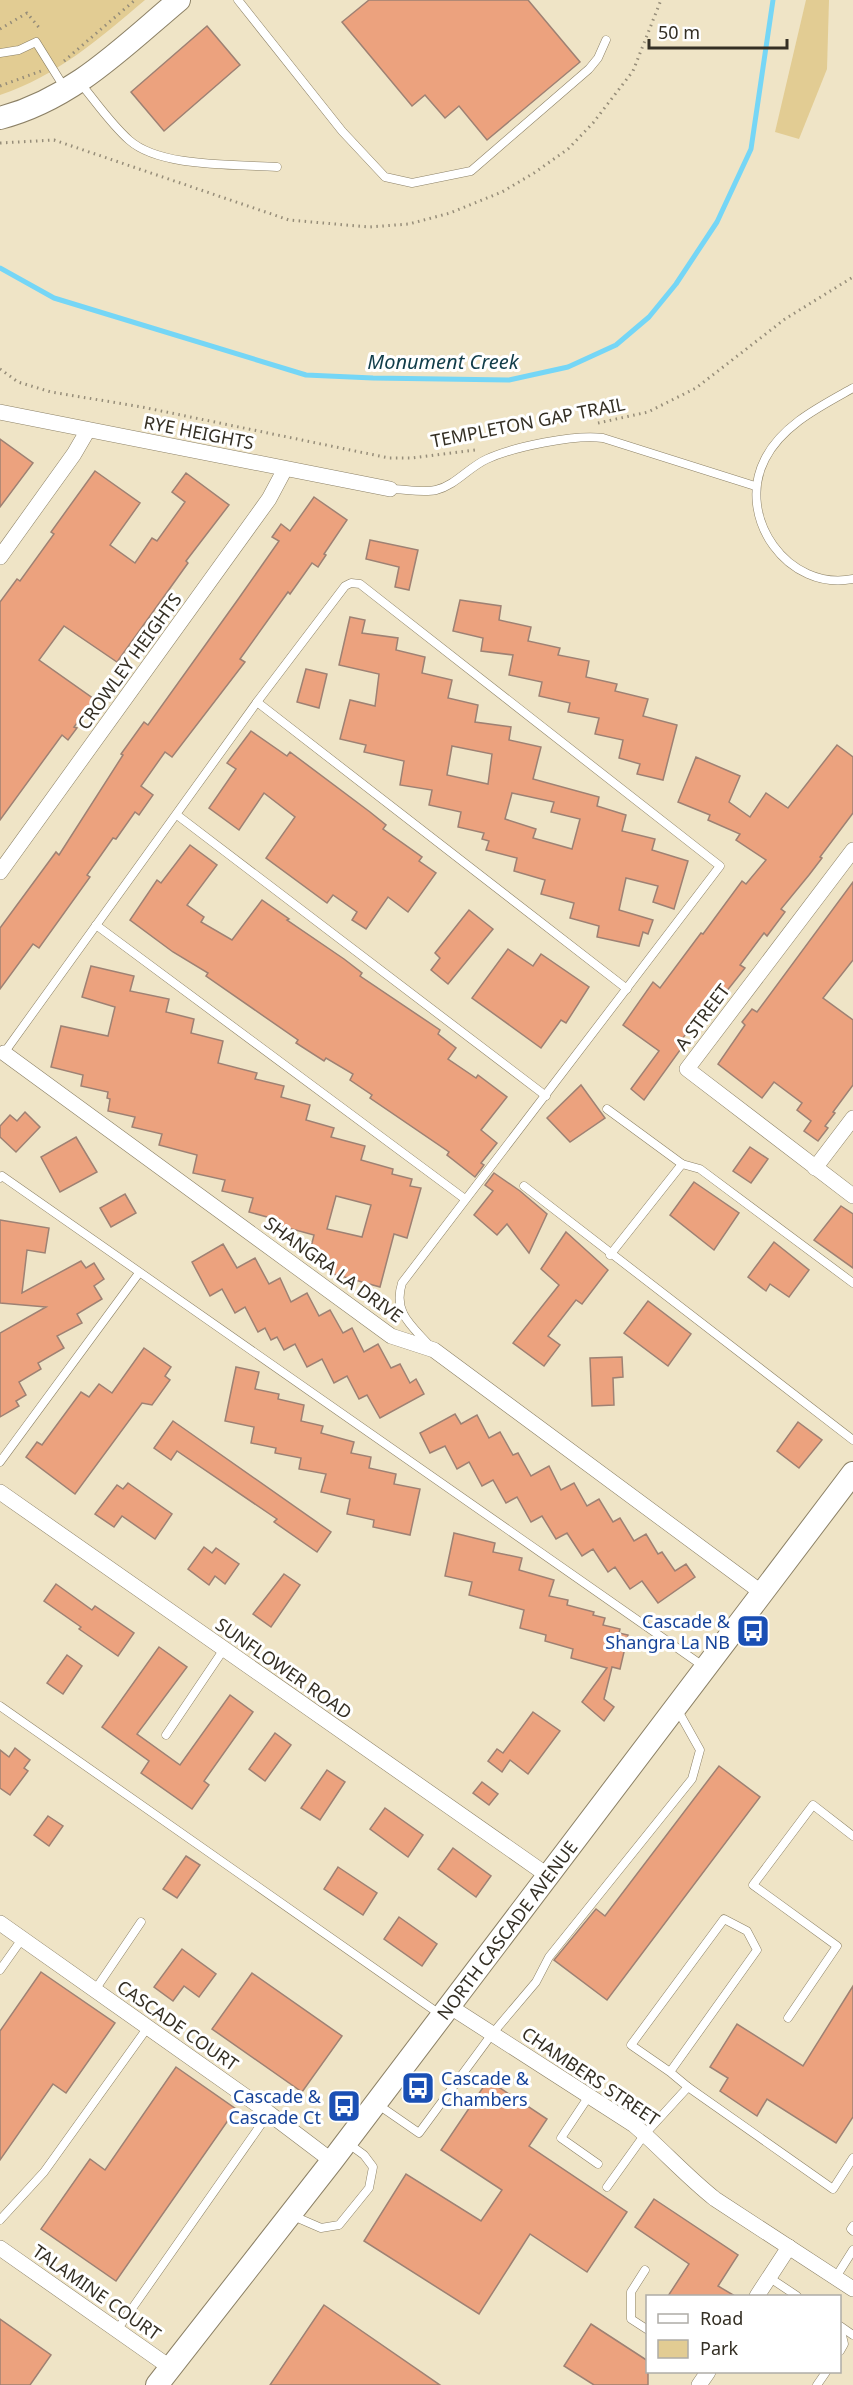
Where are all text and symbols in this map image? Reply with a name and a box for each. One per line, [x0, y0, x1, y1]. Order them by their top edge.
scale bar [649, 12, 787, 50]
text: 50 m [658, 20, 700, 44]
water label: Monument Creek [367, 348, 520, 375]
street label: TEMPLETON GAP TRAIL [429, 391, 627, 453]
street label: RYE HEIGHTS [142, 410, 256, 454]
street label: CROWLEY HEIGHTS [71, 588, 187, 734]
street label: A STREET [669, 979, 735, 1055]
street label: SHANGRA LA DRIVE [260, 1211, 408, 1327]
place label: Cascade & Shangra La NB [605, 1609, 731, 1654]
street label: SUNFLOWER ROAD [211, 1612, 357, 1724]
bus stop icon: Cascade & Shangra La NB [735, 1613, 771, 1649]
street label: NORTH CASCADE AVENUE [431, 1835, 583, 2025]
street label: CASCADE COURT [113, 1974, 243, 2076]
street label: CHAMBERS STREET [518, 2021, 664, 2131]
place label: Cascade & Chambers [441, 2066, 530, 2111]
bus stop icon: Cascade & Chambers [400, 2070, 436, 2106]
place label: Cascade & Cascade Ct [228, 2084, 322, 2129]
bus stop icon: Cascade & Cascade Ct [326, 2088, 362, 2124]
street label: TALAMINE COURT [28, 2239, 166, 2345]
legend [646, 2295, 841, 2373]
text: Road [700, 2306, 743, 2330]
text: Park [700, 2336, 738, 2360]

